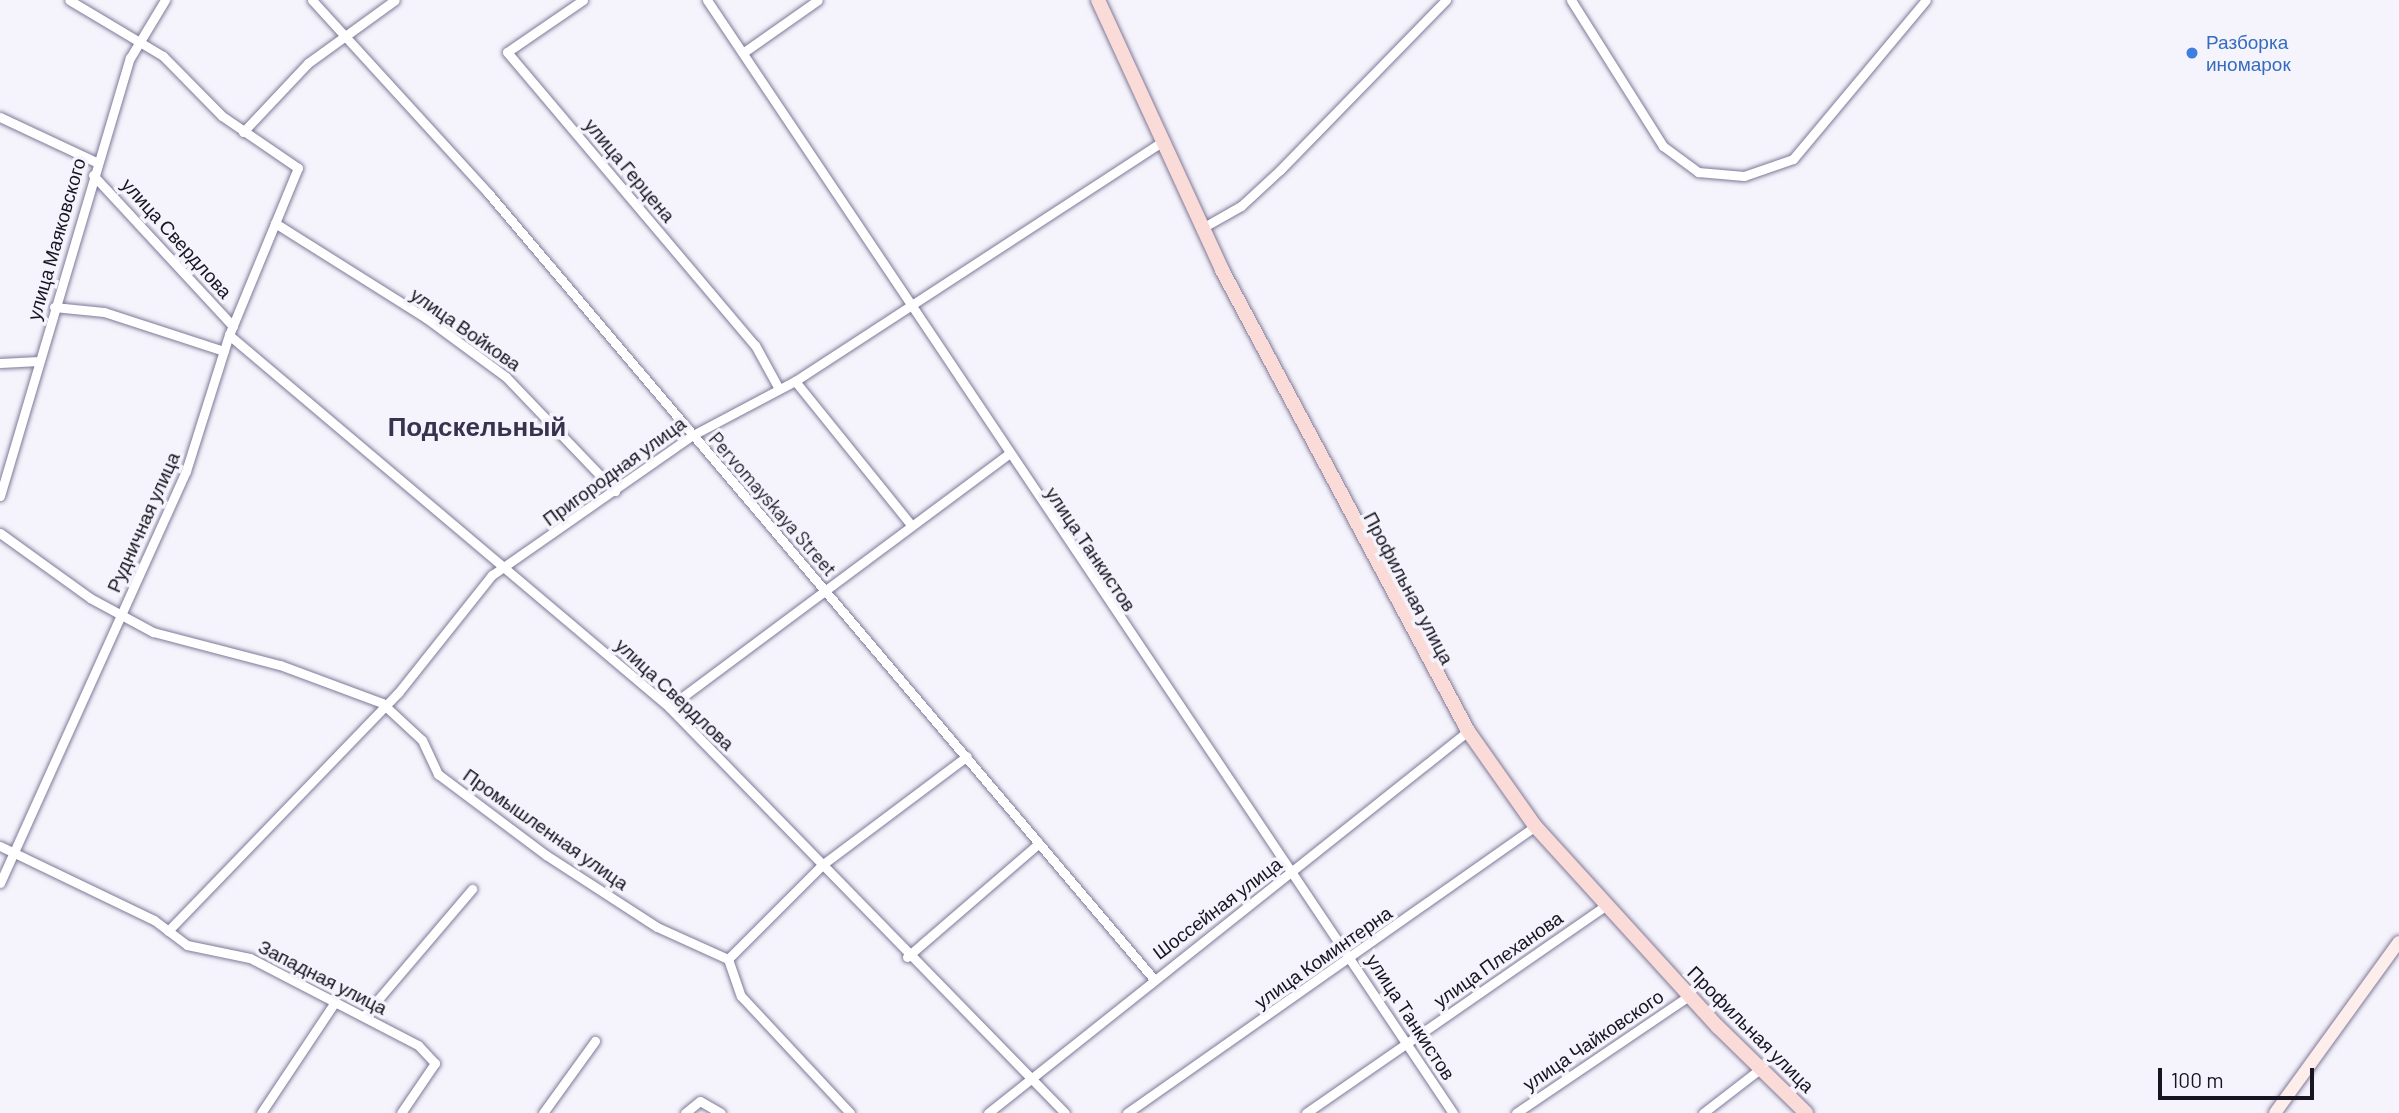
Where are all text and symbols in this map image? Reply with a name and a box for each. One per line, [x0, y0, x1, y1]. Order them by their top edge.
place label: Разборка иномарок [2206, 31, 2291, 75]
marker: Разборка иномарок [2184, 45, 2200, 61]
street label: улица Герцена [580, 113, 680, 227]
street label: улица Маяковского [22, 155, 90, 323]
street label: улица Свердлова [117, 173, 237, 303]
street label: улица Войкова [406, 283, 526, 375]
district label: Подскельный [388, 410, 566, 442]
street label: Пригородная улица [538, 411, 690, 531]
street label: Pervomayskaya Street [704, 427, 842, 581]
street label: Рудничная улица [102, 448, 184, 596]
street label: улица Танкистов [1041, 482, 1141, 616]
street label: Профильная улица [1359, 508, 1459, 668]
street label: улица Свердлова [611, 633, 739, 755]
street label: Промышленная улица [459, 763, 633, 895]
street label: Шоссейная улица [1148, 852, 1286, 964]
street label: улица Коминтерна [1250, 901, 1396, 1013]
street label: улица Плеханова [1429, 906, 1567, 1012]
street label: Западная улица [255, 935, 391, 1019]
street label: улица Танкистов [1362, 950, 1460, 1084]
street label: Профильная улица [1683, 961, 1819, 1097]
street label: улица Чайковского [1518, 985, 1668, 1095]
scale bar [2161, 1054, 2317, 1098]
text: 100 m [2171, 1067, 2224, 1092]

